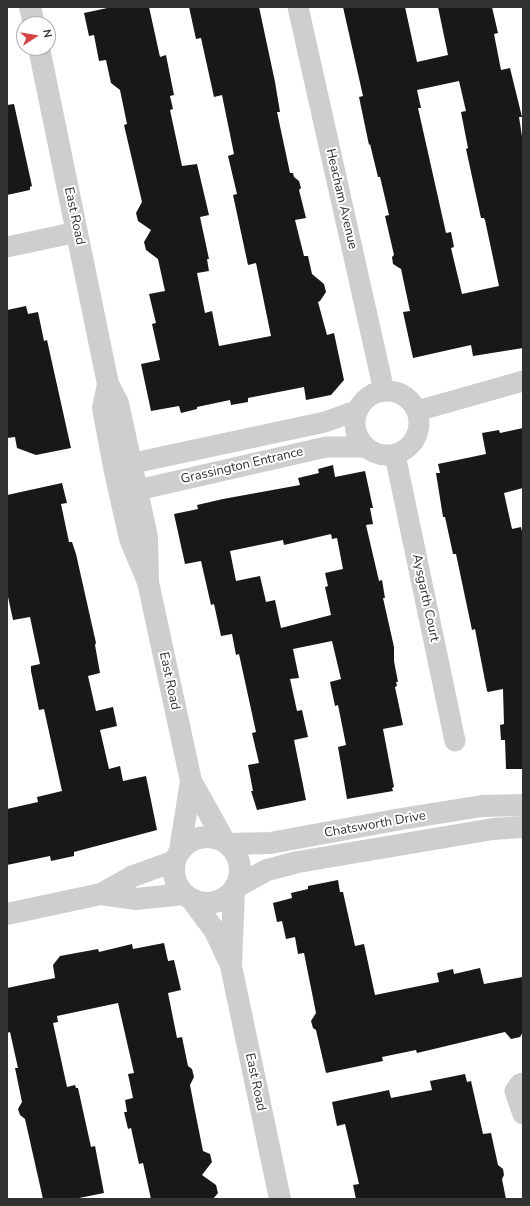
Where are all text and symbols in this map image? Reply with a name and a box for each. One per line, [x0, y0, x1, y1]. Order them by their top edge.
north arrow [16, 16, 56, 56]
text: N [39, 28, 55, 39]
street label: Heacham Avenue [322, 147, 360, 251]
street label: East Road [60, 186, 88, 246]
street label: Grassington Entrance [179, 444, 305, 488]
street label: Aysgarth Court [408, 553, 442, 643]
street label: East Road [155, 651, 183, 711]
street label: Chatsworth Drive [323, 808, 427, 842]
street label: East Road [241, 1052, 269, 1112]

